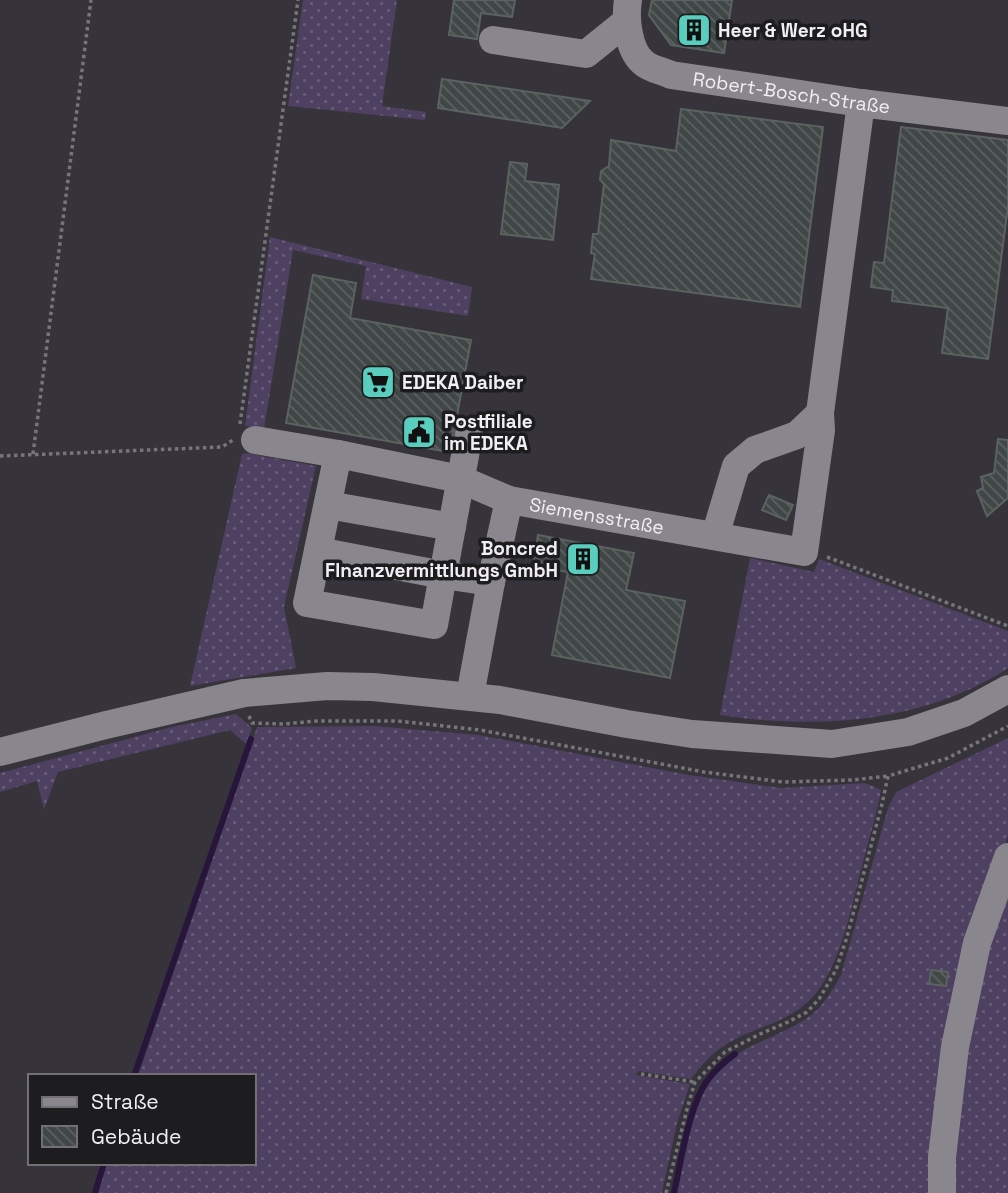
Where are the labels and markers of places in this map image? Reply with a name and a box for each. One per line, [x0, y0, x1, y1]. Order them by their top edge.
building icon: Heer & Werz oHG [675, 11, 713, 49]
place label: Heer & Werz oHG [718, 18, 867, 43]
supermarket icon: EDEKA Daiber [359, 363, 397, 401]
place label: EDEKA Daiber [402, 370, 524, 395]
place label: Postfiliale im EDEKA [444, 409, 533, 456]
public building icon: Postfiliale im EDEKA [400, 413, 438, 451]
place label: Boncred FInanzvermittlungs GmbH [325, 536, 558, 583]
building icon: Boncred FInanzvermittlungs GmbH [564, 540, 602, 578]

